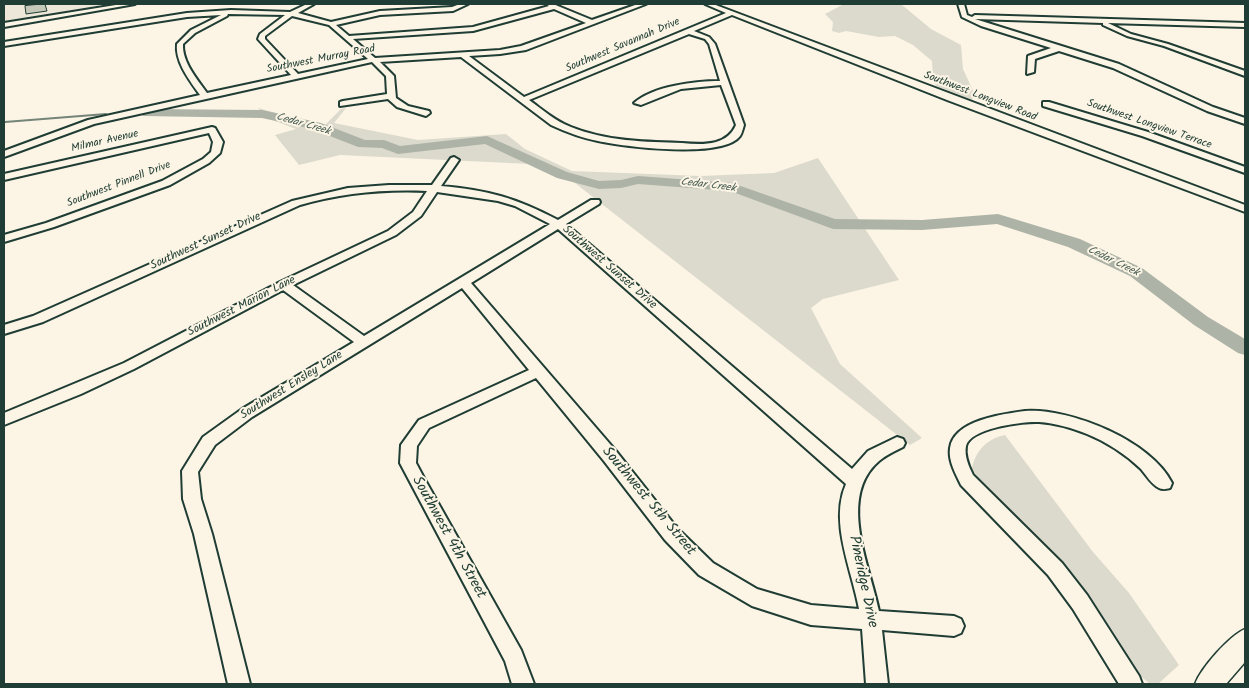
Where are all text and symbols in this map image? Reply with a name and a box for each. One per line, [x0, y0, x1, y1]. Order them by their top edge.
street label: Southwest Savannah Drive [564, 16, 682, 76]
street label: Southwest Murray Road [266, 43, 376, 77]
street label: Southwest Longview Road [922, 69, 1038, 125]
street label: Southwest Longview Terrace [1085, 97, 1213, 153]
water label: Cedar Creek [274, 111, 332, 139]
street label: Milmar Avenue [70, 128, 140, 156]
street label: Southwest Pinnell Drive [65, 159, 173, 211]
water label: Cedar Creek [680, 176, 736, 196]
street label: Southwest Sunset Drive [148, 210, 264, 274]
street label: Southwest Sunset Drive [559, 223, 659, 313]
water label: Cedar Creek [1085, 244, 1141, 280]
street label: Southwest Marion Lane [186, 274, 298, 340]
street label: Southwest Ensley Lane [238, 349, 346, 423]
street label: Southwest 5th Street [597, 444, 699, 560]
street label: Southwest 4th Street [407, 474, 489, 602]
street label: Pineridge Drive [843, 534, 881, 630]

